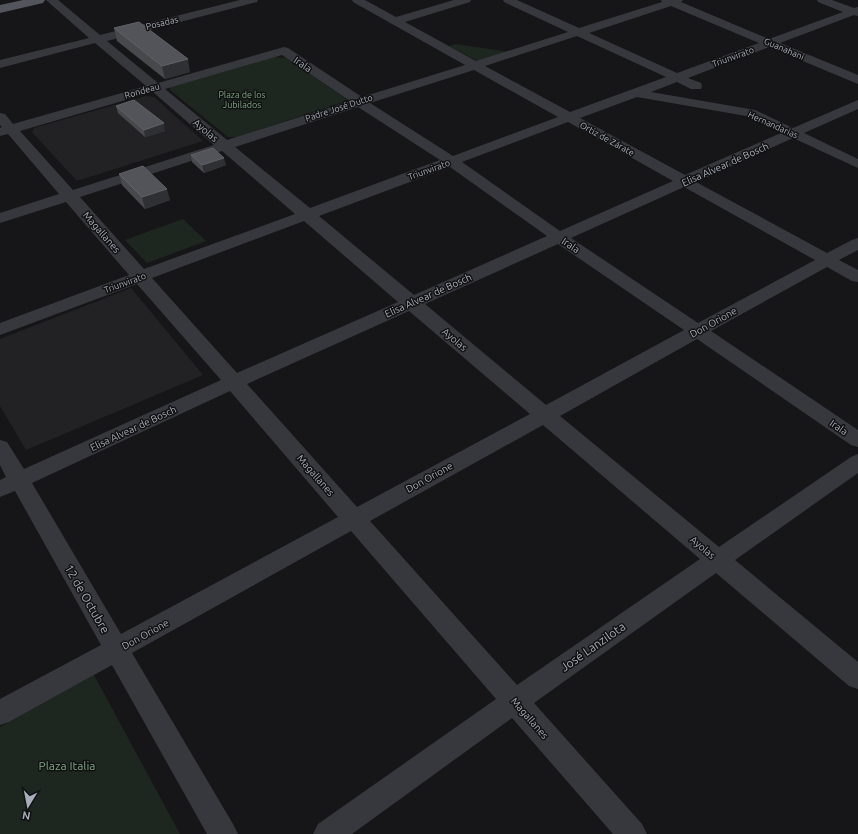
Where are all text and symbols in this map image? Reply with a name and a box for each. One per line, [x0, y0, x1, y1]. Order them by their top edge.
street label: Posadas [145, 14, 179, 32]
street label: Guanahani [762, 36, 806, 62]
street label: Triunvirato [711, 45, 755, 69]
street label: Irala [292, 54, 314, 74]
street label: Rondeau [123, 81, 161, 101]
park label: Plaza de los Jubilados [218, 90, 266, 110]
street label: Padre José Dutto [304, 92, 374, 124]
street label: Hernandarias [746, 110, 800, 141]
street label: Ayolas [191, 117, 220, 144]
street label: Ortiz de Zárate [578, 120, 636, 158]
street label: Elisa Alvear de Bosch [680, 140, 770, 189]
street label: Triunvirato [407, 158, 451, 182]
street label: Magallanes [81, 210, 122, 255]
street label: Irala [560, 235, 582, 255]
street label: Triunvirato [103, 271, 147, 295]
street label: Elisa Alvear de Bosch [383, 271, 473, 320]
street label: Don Orione [688, 305, 739, 340]
street label: Ayolas [440, 326, 469, 353]
street label: Elisa Alvear de Bosch [88, 404, 178, 453]
street label: Irala [828, 417, 850, 437]
street label: Magallanes [295, 453, 336, 498]
street label: Don Orione [404, 460, 455, 495]
street label: Ayolas [688, 534, 717, 561]
street label: 12 de Octubre [62, 562, 112, 635]
street label: Don Orione [120, 617, 171, 652]
street label: José Lanzilota [558, 619, 628, 674]
street label: Magallanes [509, 696, 550, 741]
park label: Plaza Italia [38, 759, 96, 772]
north arrow [8, 786, 48, 826]
text: N [21, 809, 31, 822]

